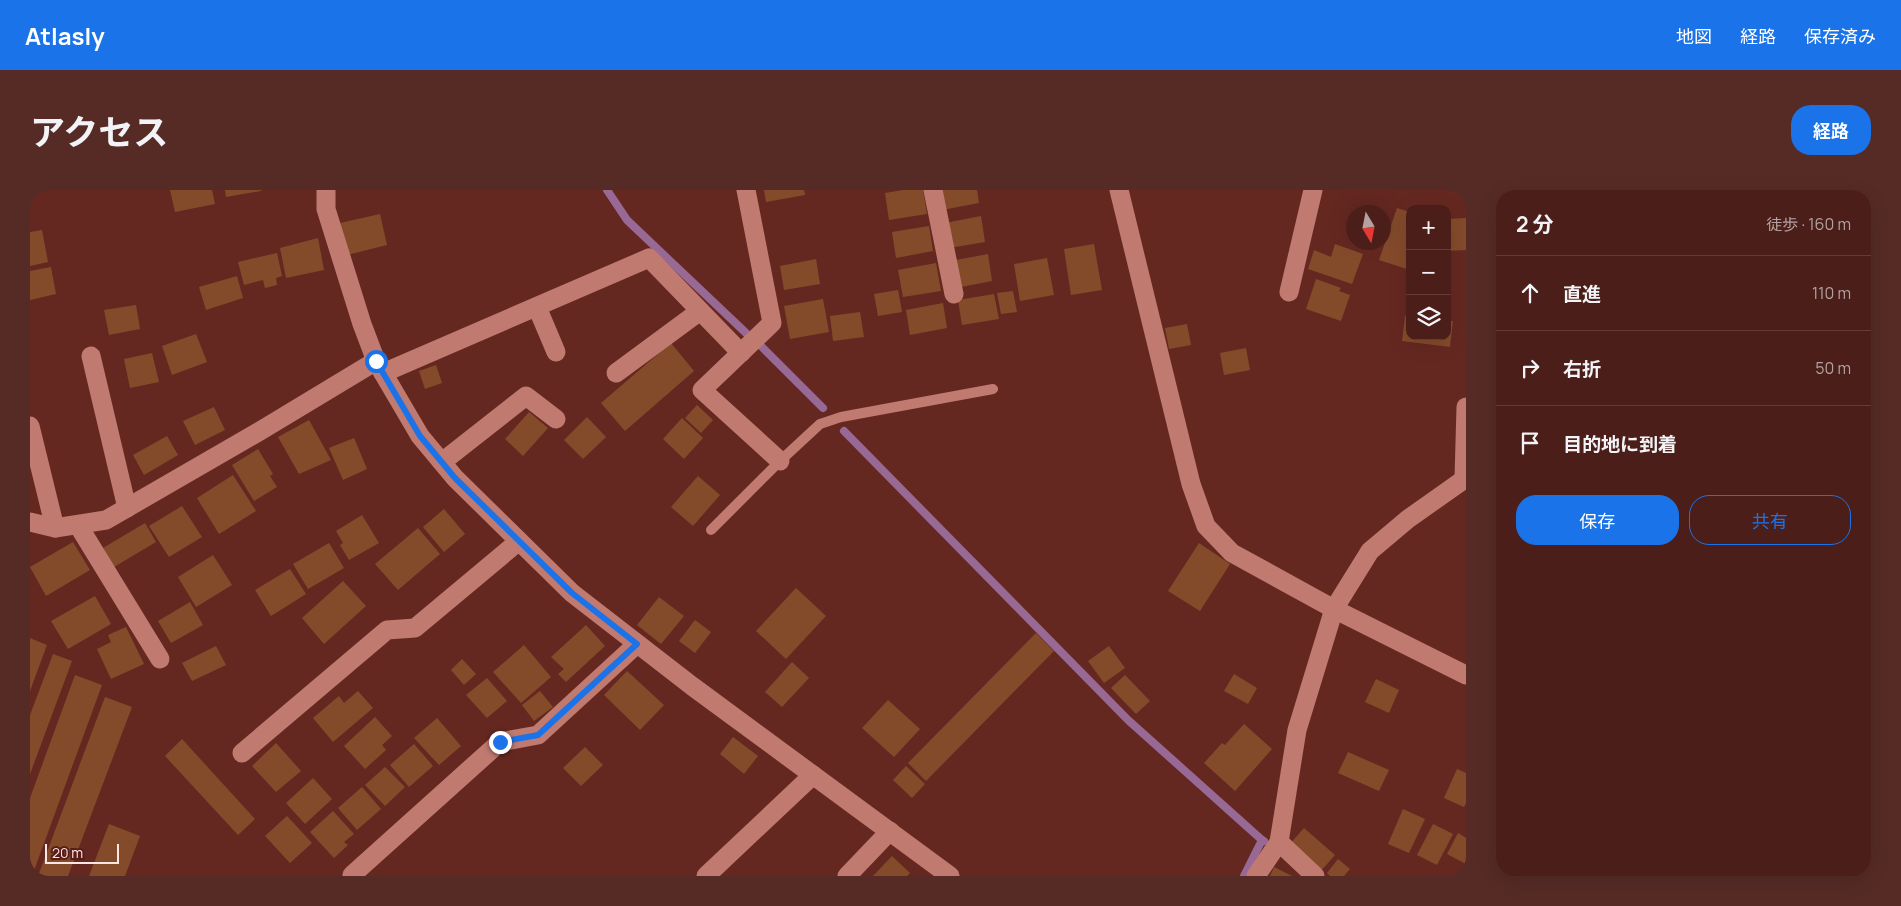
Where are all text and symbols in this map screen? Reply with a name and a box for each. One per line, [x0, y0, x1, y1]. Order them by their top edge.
text: Atlasly [25, 19, 105, 52]
text: 地図 [1676, 24, 1712, 48]
text: 経路 [1740, 24, 1776, 48]
text: 保存済み [1804, 24, 1876, 48]
button: 経路 [1791, 105, 1871, 155]
text: アクセス [30, 108, 168, 156]
north arrow [1346, 205, 1391, 250]
map controls [1406, 205, 1451, 340]
button: + [1406, 205, 1451, 250]
text: 2 分 [1516, 210, 1554, 238]
text: 徒歩 · 160 m [1766, 213, 1851, 235]
button: − [1406, 250, 1451, 295]
icon: ahead [1516, 279, 1544, 307]
text: 直進 [1563, 281, 1601, 307]
text: 110 m [1812, 282, 1851, 304]
button: layers [1406, 295, 1451, 340]
route start [365, 350, 388, 373]
icon: right [1516, 354, 1544, 382]
text: 右折 [1563, 356, 1601, 382]
text: 50 m [1815, 357, 1851, 379]
icon: arrive [1516, 429, 1544, 457]
text: 目的地に到着 [1563, 431, 1677, 457]
button: 保存 [1516, 495, 1679, 545]
button: 共有 [1689, 495, 1851, 545]
route end [489, 731, 512, 754]
scale bar [45, 841, 119, 864]
text: 20 m [52, 843, 83, 862]

